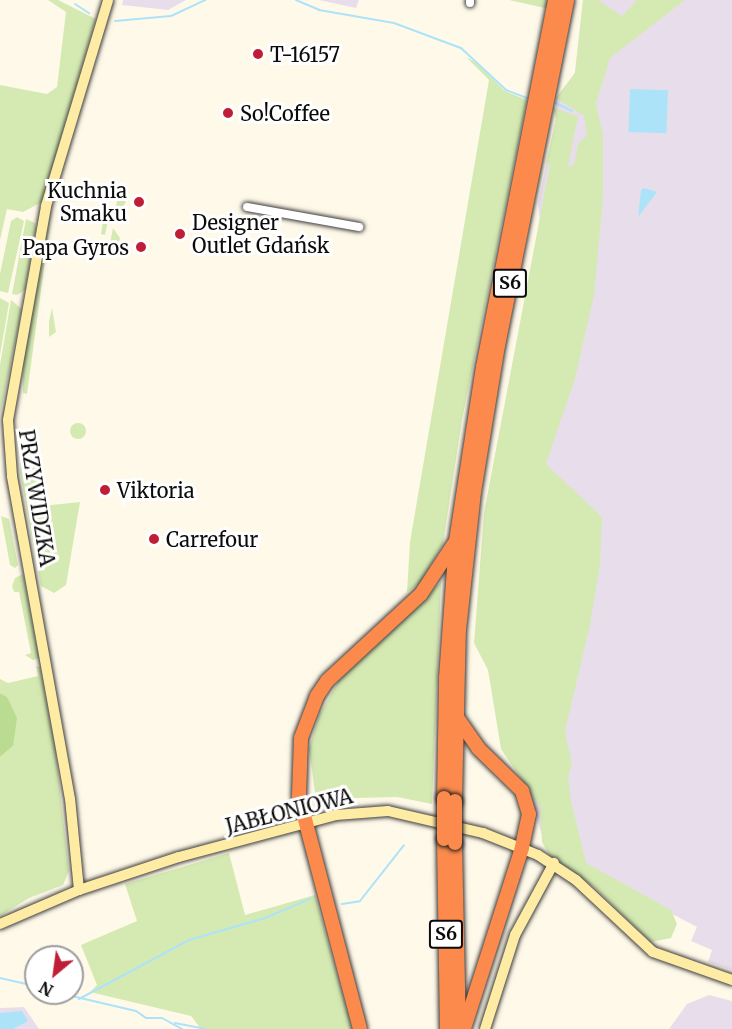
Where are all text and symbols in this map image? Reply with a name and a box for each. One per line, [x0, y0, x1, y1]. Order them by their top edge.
place label: T-16157 [270, 42, 340, 66]
marker: T-16157 [251, 47, 265, 61]
place label: So!Coffee [240, 101, 330, 125]
marker: So!Coffee [221, 106, 235, 120]
place label: Kuchnia Smaku [47, 178, 127, 225]
marker: Kuchnia Smaku [132, 195, 146, 209]
place label: Designer Outlet Gdańsk [192, 210, 329, 257]
marker: Designer Outlet Gdańsk [173, 227, 187, 241]
place label: Papa Gyros [22, 235, 129, 259]
marker: Papa Gyros [134, 240, 148, 254]
road number: S6 [492, 268, 528, 298]
street label: PRZYWIDZKA [14, 428, 60, 568]
place label: Viktoria [117, 478, 194, 502]
marker: Viktoria [98, 483, 112, 497]
place label: Carrefour [166, 527, 258, 551]
marker: Carrefour [147, 532, 161, 546]
street label: JABŁONIOWA [223, 784, 355, 838]
road number: S6 [428, 919, 464, 949]
north arrow [24, 945, 84, 1005]
text: N [36, 977, 57, 1001]

